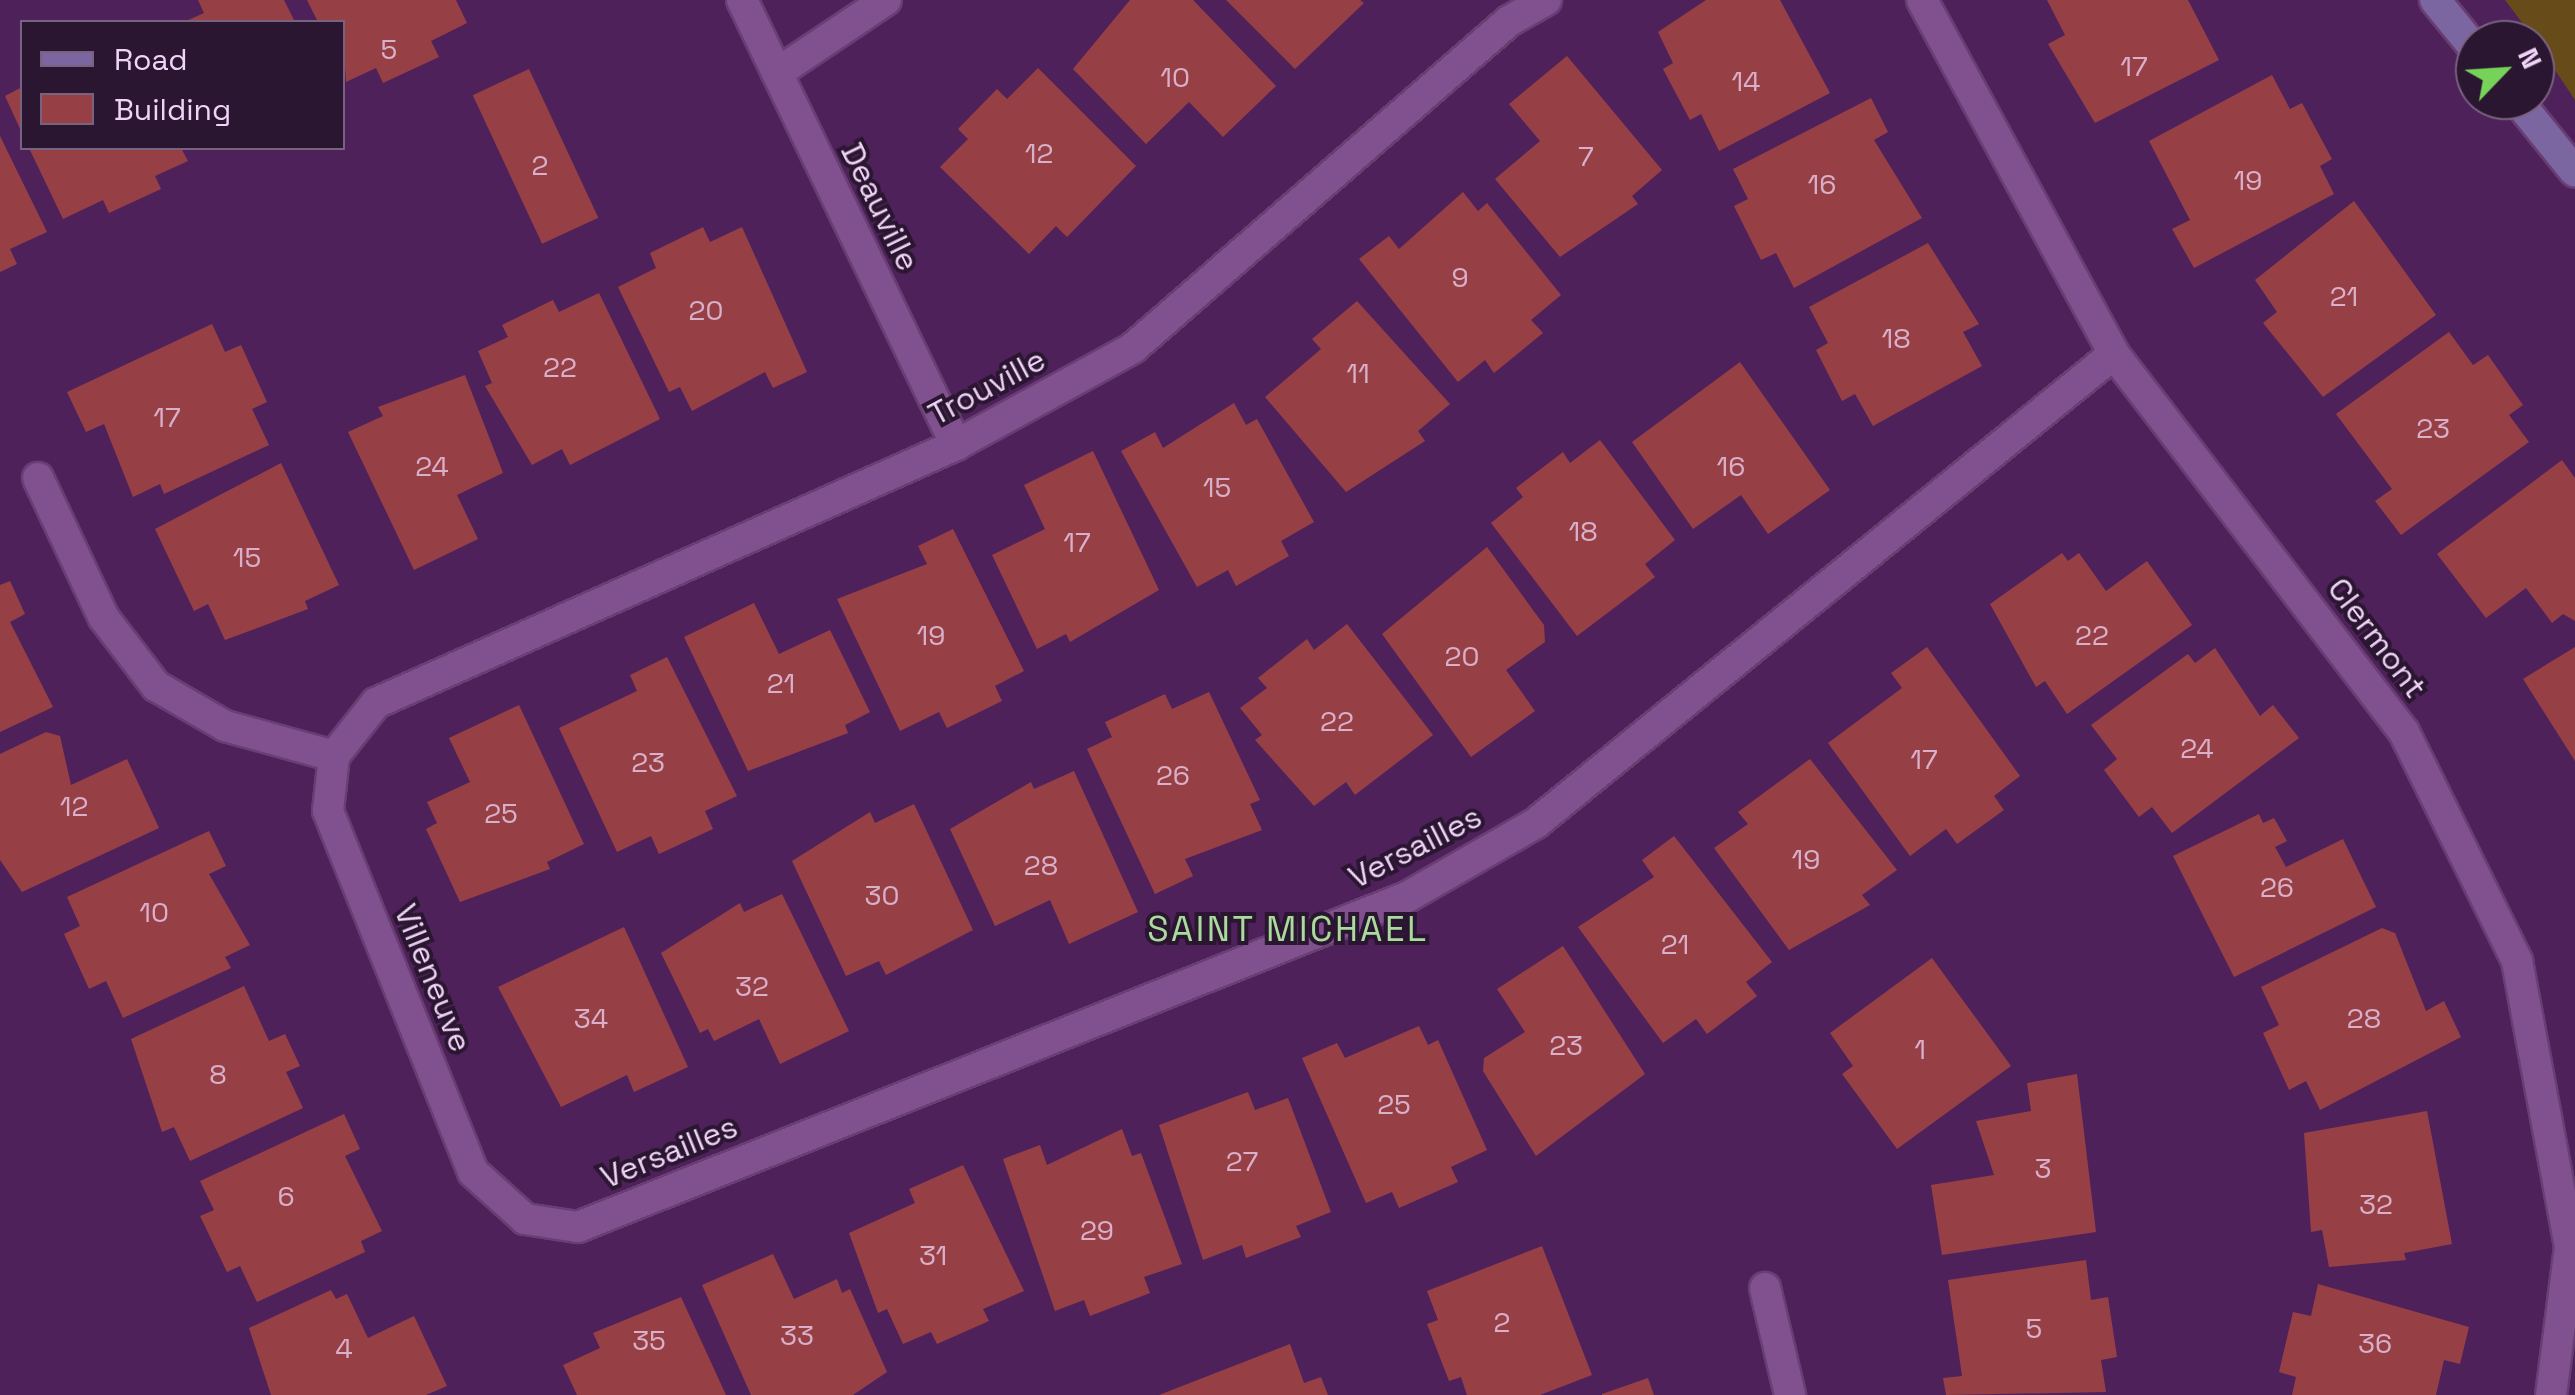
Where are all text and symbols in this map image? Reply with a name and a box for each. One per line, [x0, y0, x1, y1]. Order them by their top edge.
legend [20, 20, 345, 150]
north arrow [2455, 20, 2555, 120]
house number: 5 [381, 32, 397, 66]
text: Road [114, 40, 188, 79]
text: N [2510, 42, 2551, 74]
house number: 17 [2120, 49, 2148, 83]
house number: 10 [1160, 60, 1190, 94]
house number: 14 [1731, 64, 1761, 98]
text: Building [114, 90, 231, 129]
house number: 12 [1025, 136, 1053, 170]
street label: Deauville [833, 137, 927, 277]
house number: 7 [1578, 139, 1594, 173]
house number: 2 [532, 148, 548, 182]
house number: 19 [2234, 163, 2262, 197]
house number: 16 [1808, 167, 1836, 201]
house number: 9 [1451, 260, 1469, 294]
house number: 21 [2330, 279, 2358, 313]
house number: 20 [689, 293, 723, 327]
house number: 18 [1881, 321, 1911, 355]
street label: Trouville [922, 340, 1052, 434]
house number: 22 [543, 350, 577, 384]
house number: 11 [1346, 356, 1370, 390]
house number: 17 [153, 400, 181, 434]
house number: 23 [2416, 411, 2450, 445]
house number: 24 [415, 449, 449, 483]
house number: 16 [1717, 449, 1745, 483]
house number: 15 [1203, 470, 1231, 504]
house number: 18 [1568, 514, 1598, 548]
house number: 17 [1063, 525, 1091, 559]
house number: 15 [233, 540, 261, 574]
street label: Clermont [2319, 570, 2435, 706]
house number: 19 [917, 618, 945, 652]
house number: 22 [2075, 618, 2109, 652]
house number: 20 [1445, 639, 1479, 673]
house number: 21 [767, 666, 795, 700]
house number: 22 [1320, 704, 1354, 738]
house number: 24 [2180, 731, 2214, 765]
house number: 17 [1910, 742, 1938, 776]
house number: 23 [631, 745, 665, 779]
house number: 26 [1156, 758, 1190, 792]
house number: 12 [60, 789, 88, 823]
house number: 25 [484, 796, 518, 830]
street label: Versailles [1342, 797, 1488, 897]
house number: 19 [1792, 842, 1820, 876]
house number: 28 [1024, 848, 1058, 882]
house number: 26 [2260, 870, 2294, 904]
house number: 30 [865, 878, 899, 912]
house number: 10 [139, 895, 169, 929]
street label: Villeneuve [386, 899, 480, 1057]
district label: SAINT MICHAEL [1147, 908, 1429, 950]
house number: 21 [1661, 927, 1689, 961]
house number: 32 [735, 969, 769, 1003]
house number: 34 [574, 1001, 608, 1035]
house number: 28 [2347, 1001, 2381, 1035]
house number: 23 [1549, 1028, 1583, 1062]
house number: 1 [1914, 1032, 1926, 1066]
house number: 8 [209, 1057, 227, 1091]
house number: 25 [1377, 1087, 1411, 1121]
street label: Versailles [595, 1107, 743, 1197]
house number: 27 [1226, 1144, 1258, 1178]
house number: 3 [2035, 1151, 2051, 1185]
house number: 6 [277, 1179, 295, 1213]
house number: 32 [2359, 1187, 2393, 1221]
house number: 29 [1080, 1213, 1114, 1247]
house number: 31 [919, 1238, 947, 1272]
house number: 2 [1494, 1305, 1510, 1339]
house number: 5 [2026, 1311, 2042, 1345]
house number: 33 [780, 1318, 814, 1352]
house number: 35 [632, 1323, 666, 1357]
house number: 36 [2358, 1326, 2392, 1360]
house number: 4 [335, 1331, 353, 1365]

